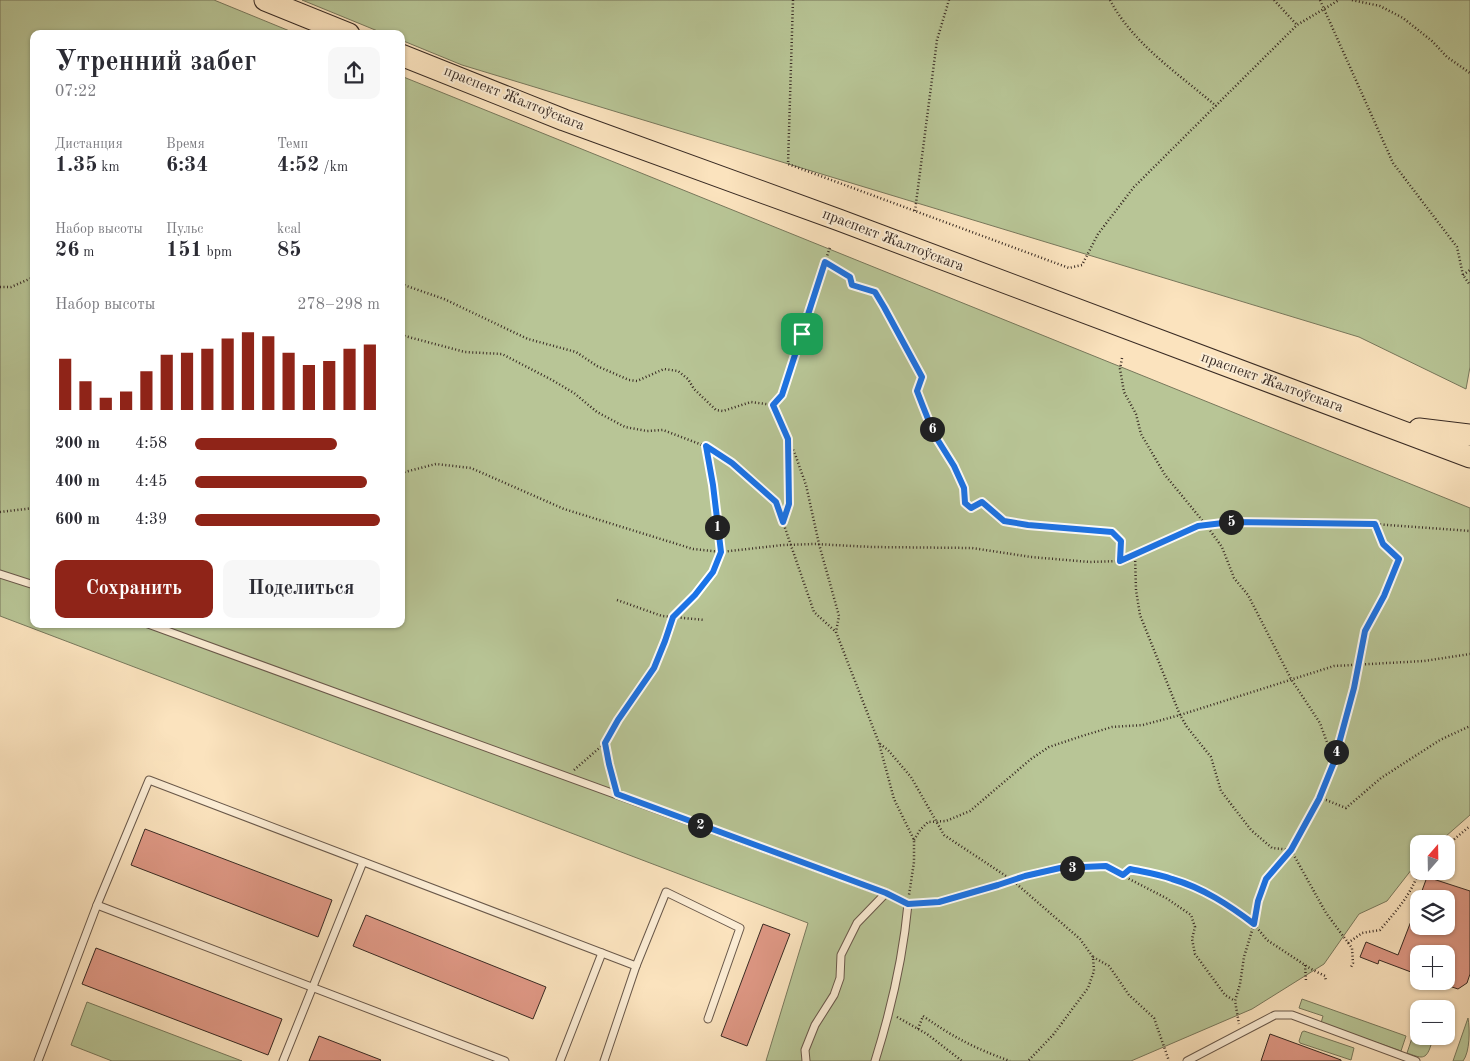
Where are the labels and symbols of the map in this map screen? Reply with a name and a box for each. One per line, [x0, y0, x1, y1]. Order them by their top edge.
street label: праспект Жалтоўскага [442, 64, 587, 134]
street label: праспект Жалтоўскага [820, 207, 966, 275]
pin [781, 313, 823, 355]
street label: праспект Жалтоўскага [1199, 350, 1346, 416]
pin: 6 [920, 416, 944, 442]
pin: 5 [1218, 510, 1244, 534]
pin: 1 [704, 514, 730, 540]
pin: 4 [1324, 740, 1348, 764]
pin: 2 [688, 812, 712, 838]
north arrow [1410, 835, 1455, 880]
pin: 3 [1060, 856, 1084, 880]

